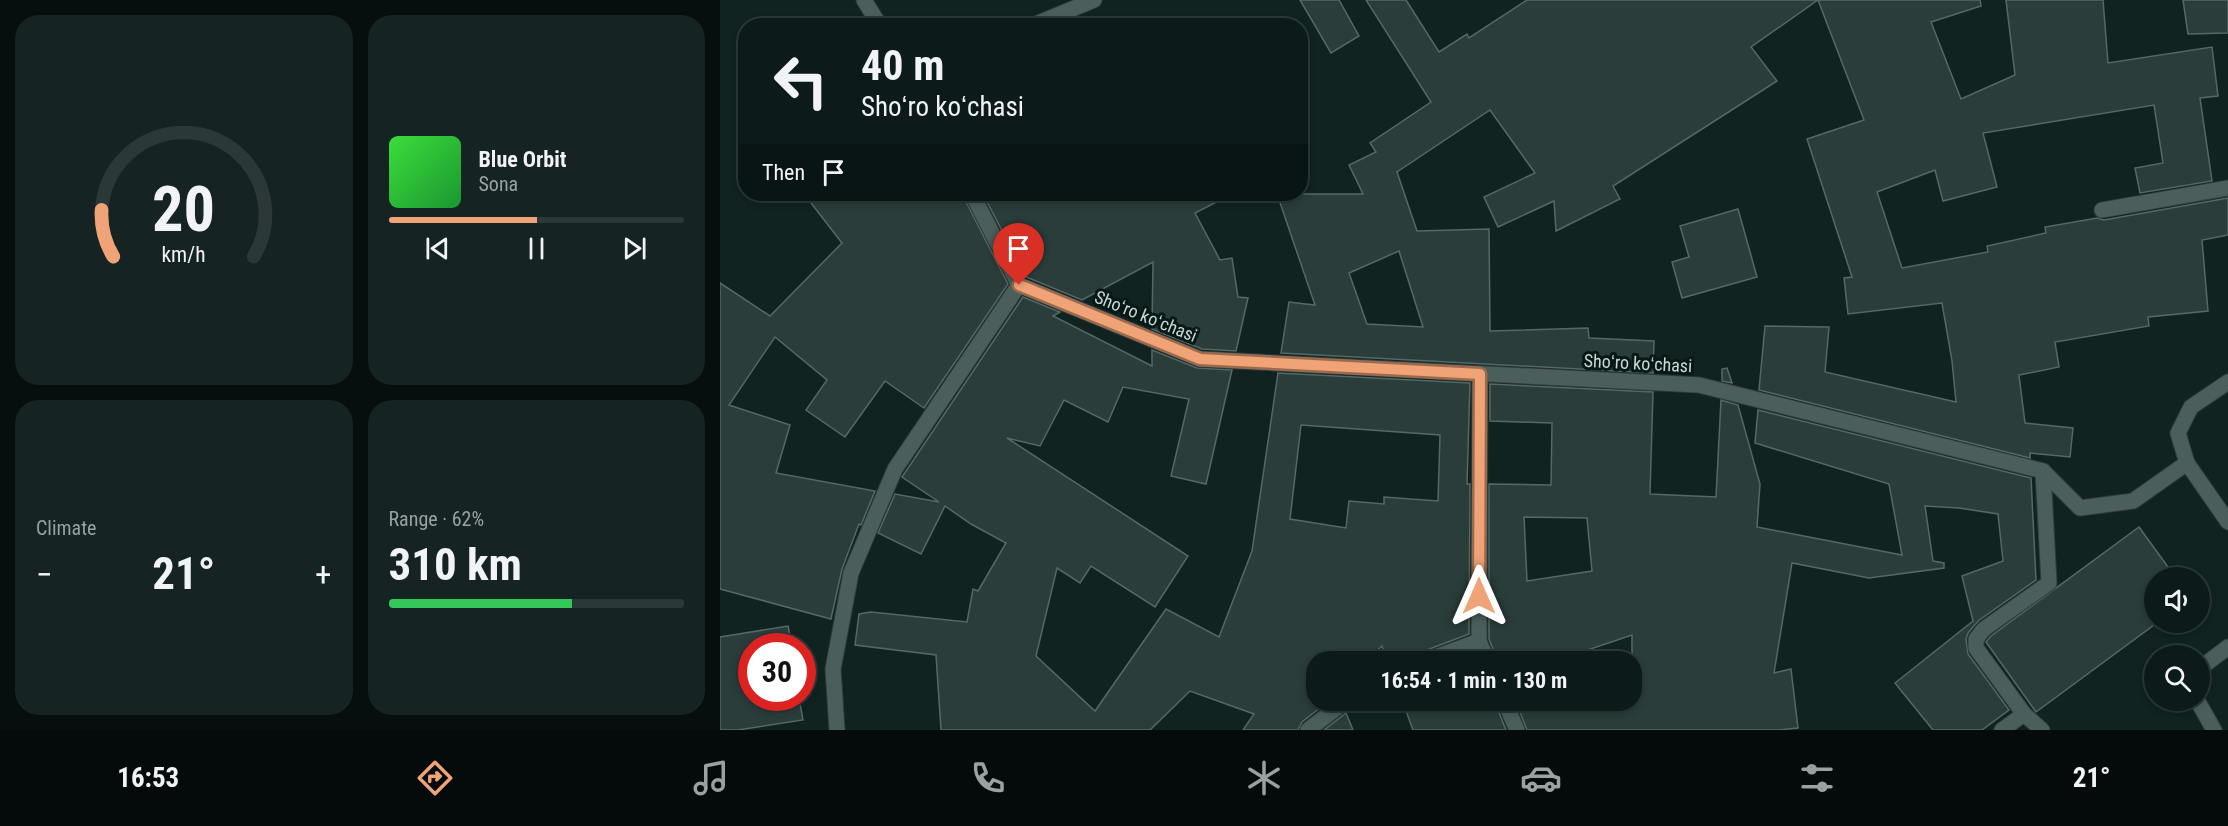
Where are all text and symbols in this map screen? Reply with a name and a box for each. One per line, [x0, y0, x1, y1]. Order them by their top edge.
text: 40 m [861, 41, 944, 90]
icon: left [762, 42, 840, 120]
text: Shoʻro koʻchasi [861, 91, 1024, 123]
text: Blue Orbit [479, 147, 567, 172]
icon: arrive [817, 156, 850, 189]
text: Then [762, 160, 805, 185]
text: Sona [479, 172, 518, 196]
text: 20 [152, 173, 215, 246]
pin [993, 223, 1044, 285]
icon: previous [421, 232, 454, 265]
icon: pause [520, 232, 553, 265]
icon: next [618, 232, 651, 265]
icon: arrive [1002, 232, 1035, 265]
text: km/h [162, 243, 206, 268]
street label: Shoʻro koʻchasi [1092, 286, 1200, 346]
street label: Shoʻro koʻchasi [1583, 350, 1693, 376]
text: Range · 62% [389, 507, 484, 531]
text: Climate [36, 516, 96, 540]
text: 310 km [389, 538, 522, 591]
text: 21° [152, 547, 215, 600]
text: − [36, 555, 53, 594]
text: + [315, 555, 331, 594]
position arrow [1447, 564, 1511, 628]
map controls [2144, 567, 2210, 711]
button: sound [2144, 567, 2210, 633]
speed limit sign: 30 [738, 633, 816, 711]
button: search [2144, 645, 2210, 711]
text: 16:54 · 1 min · 130 m [1381, 668, 1567, 693]
icon: directions [414, 757, 456, 799]
icon: music [690, 757, 732, 799]
icon: phone [967, 757, 1009, 799]
icon: climate [1243, 757, 1285, 799]
icon: car [1520, 757, 1562, 799]
icon: filters [1796, 757, 1838, 799]
text: 16:53 [117, 762, 179, 794]
text: 21° [2073, 762, 2111, 794]

